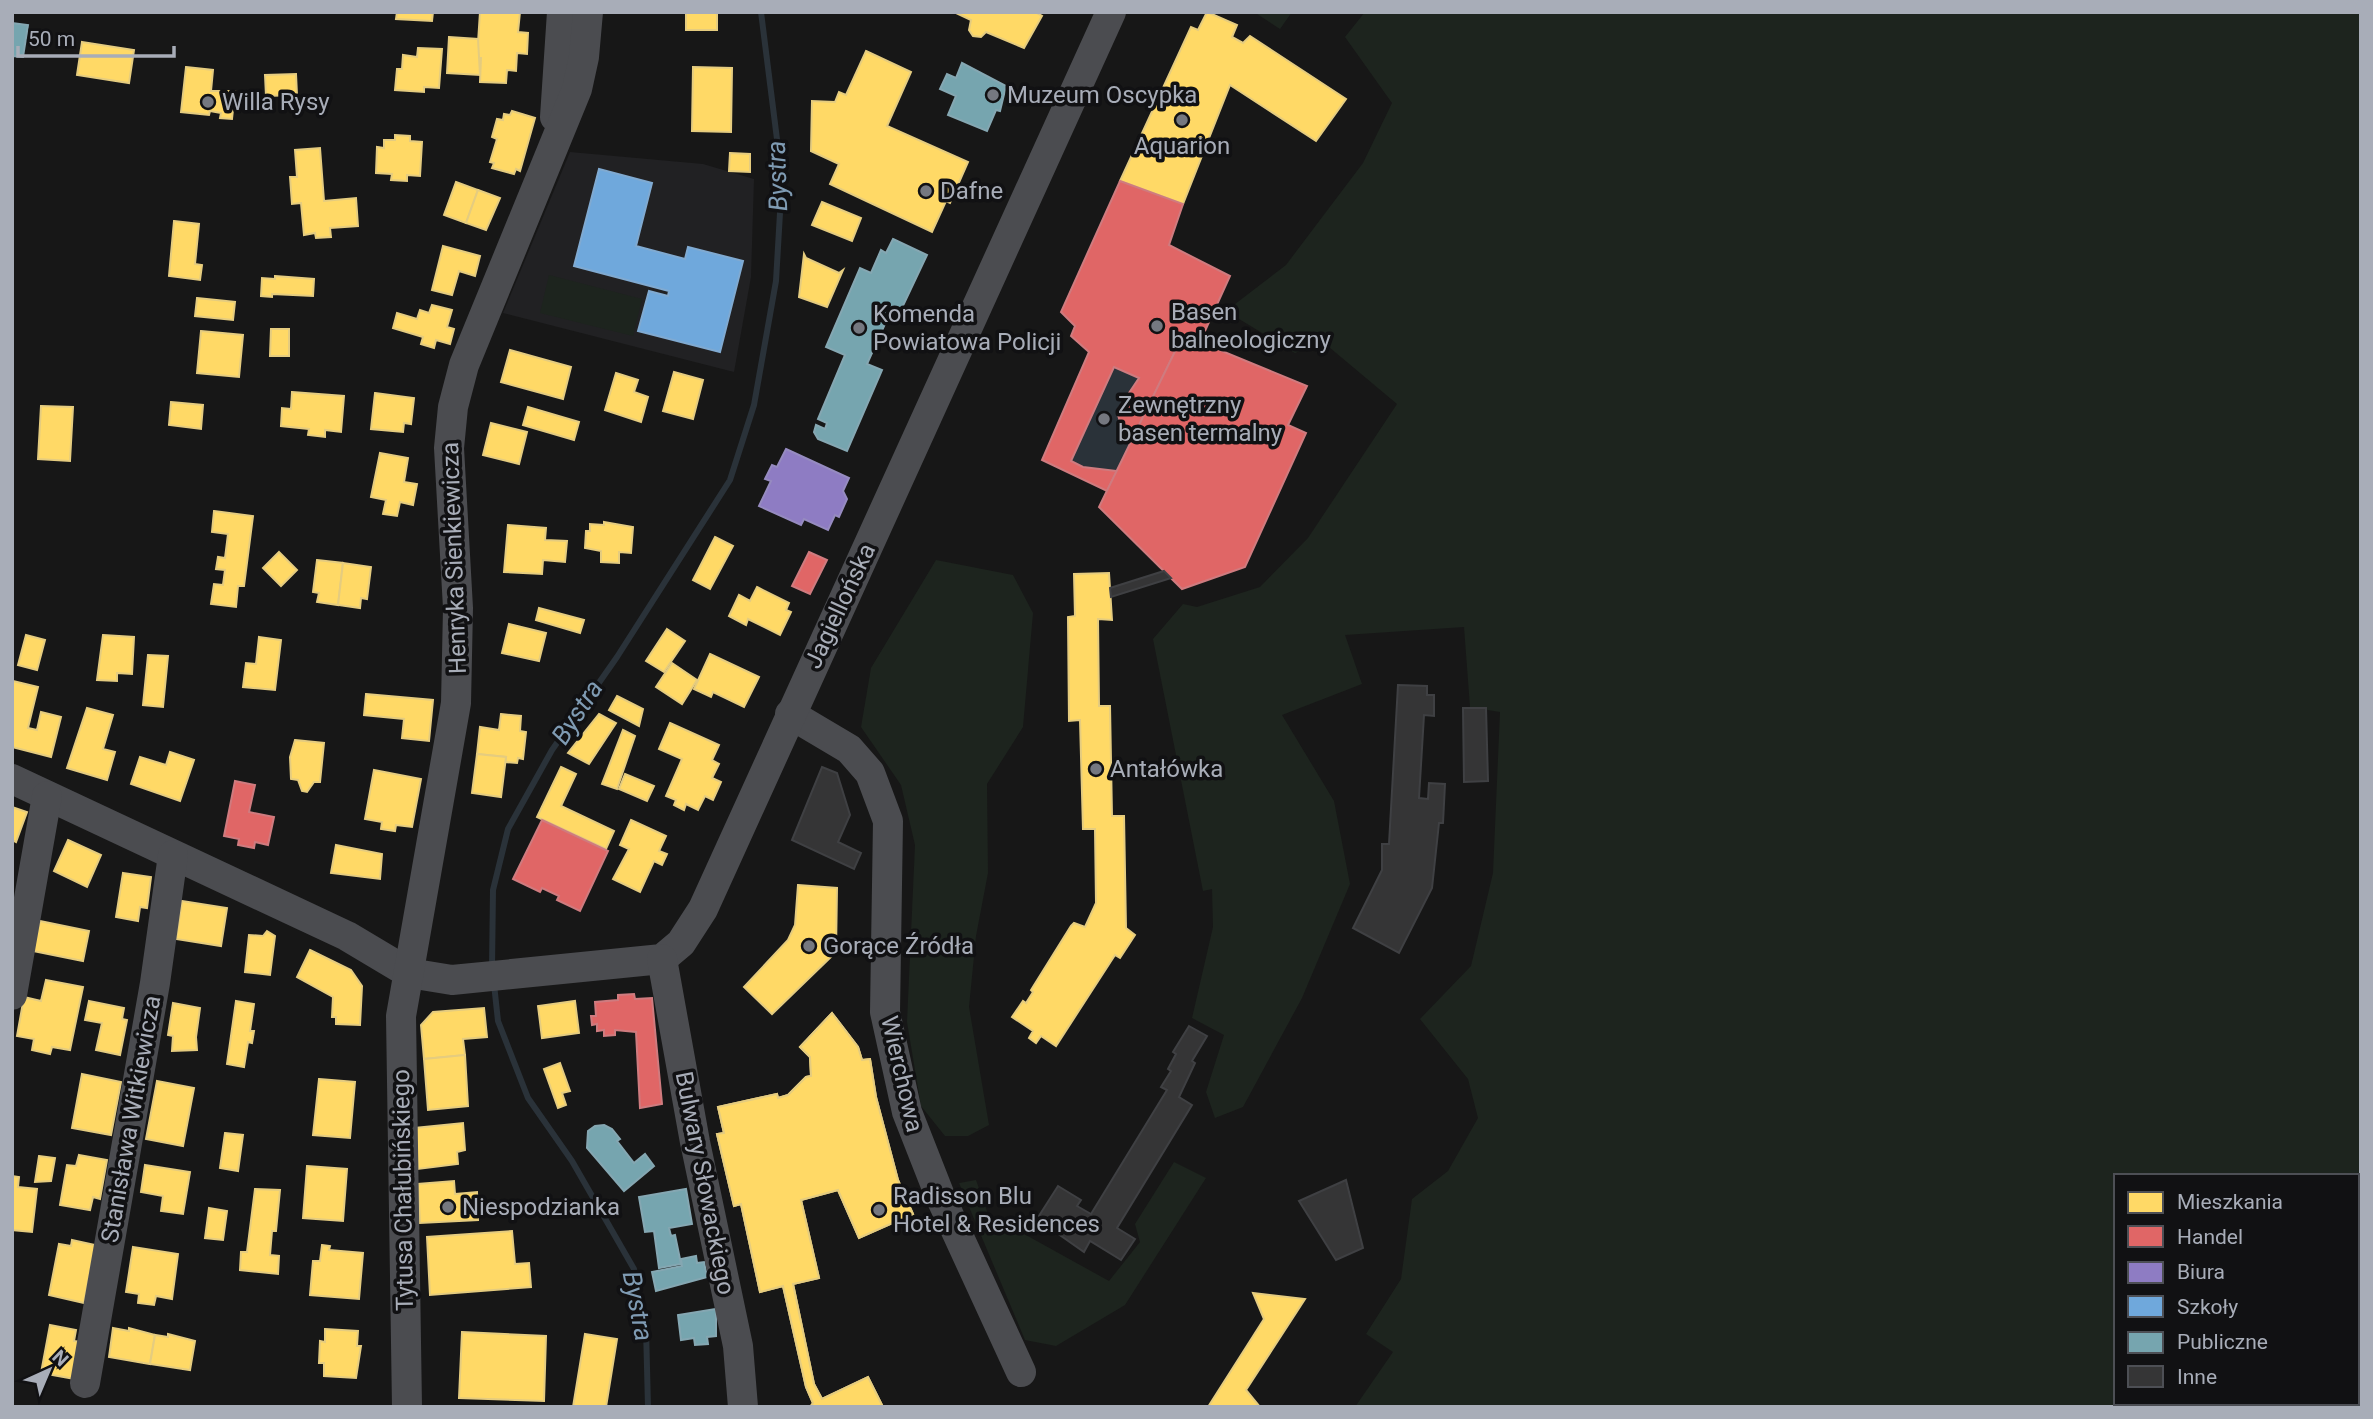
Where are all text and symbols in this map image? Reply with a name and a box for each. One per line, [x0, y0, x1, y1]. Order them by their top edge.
scale bar [18, 14, 173, 58]
text: 50 m [28, 27, 75, 51]
place label: Muzeum Oscypka [1007, 81, 1197, 109]
marker: Muzeum Oscypka [985, 87, 1001, 103]
place label: Willa Rysy [222, 88, 330, 116]
marker: Willa Rysy [200, 94, 216, 110]
marker: Aquarion [1174, 112, 1190, 128]
place label: Aquarion [1134, 132, 1230, 160]
water label: Bystra [761, 140, 793, 212]
place label: Dafne [940, 177, 1003, 205]
marker: Dafne [918, 183, 934, 199]
place label: Basen balneologiczny [1171, 298, 1332, 354]
place label: Komenda Powiatowa Policji [873, 300, 1061, 356]
marker: Basen balneologiczny [1149, 318, 1165, 334]
marker: Komenda Powiatowa Policji [851, 320, 867, 336]
place label: Zewnętrzny basen termalny [1118, 391, 1283, 447]
marker: Zewnętrzny basen termalny [1096, 411, 1112, 427]
street label: Henryka Sienkiewicza [436, 441, 472, 675]
street label: Jagiellońska [799, 539, 881, 673]
water label: Bystra [545, 674, 609, 750]
place label: Antałówka [1110, 755, 1223, 783]
marker: Antałówka [1088, 761, 1104, 777]
place label: Gorące Źródła [823, 932, 974, 960]
marker: Gorące Źródła [801, 938, 817, 954]
street label: Stanisława Witkiewicza [95, 993, 167, 1245]
street label: Wierchowa [875, 1013, 929, 1135]
street label: Tytusa Chałubińskiego [387, 1069, 419, 1311]
street label: Bulwary Słowackiego [670, 1069, 740, 1297]
legend [2114, 1174, 2359, 1405]
place label: Radisson Blu Hotel & Residences [893, 1182, 1100, 1238]
text: Mieszkania [2177, 1190, 2283, 1214]
place label: Niespodzianka [462, 1193, 620, 1221]
marker: Niespodzianka [440, 1199, 456, 1215]
marker: Radisson Blu Hotel & Residences [871, 1202, 887, 1218]
text: Handel [2177, 1225, 2243, 1249]
text: Biura [2177, 1260, 2225, 1284]
water label: Bystra [617, 1268, 659, 1344]
text: Szkoły [2177, 1295, 2238, 1319]
text: Publiczne [2177, 1330, 2268, 1354]
north arrow [14, 1335, 84, 1405]
text: N [48, 1345, 73, 1371]
text: Inne [2177, 1365, 2217, 1389]

